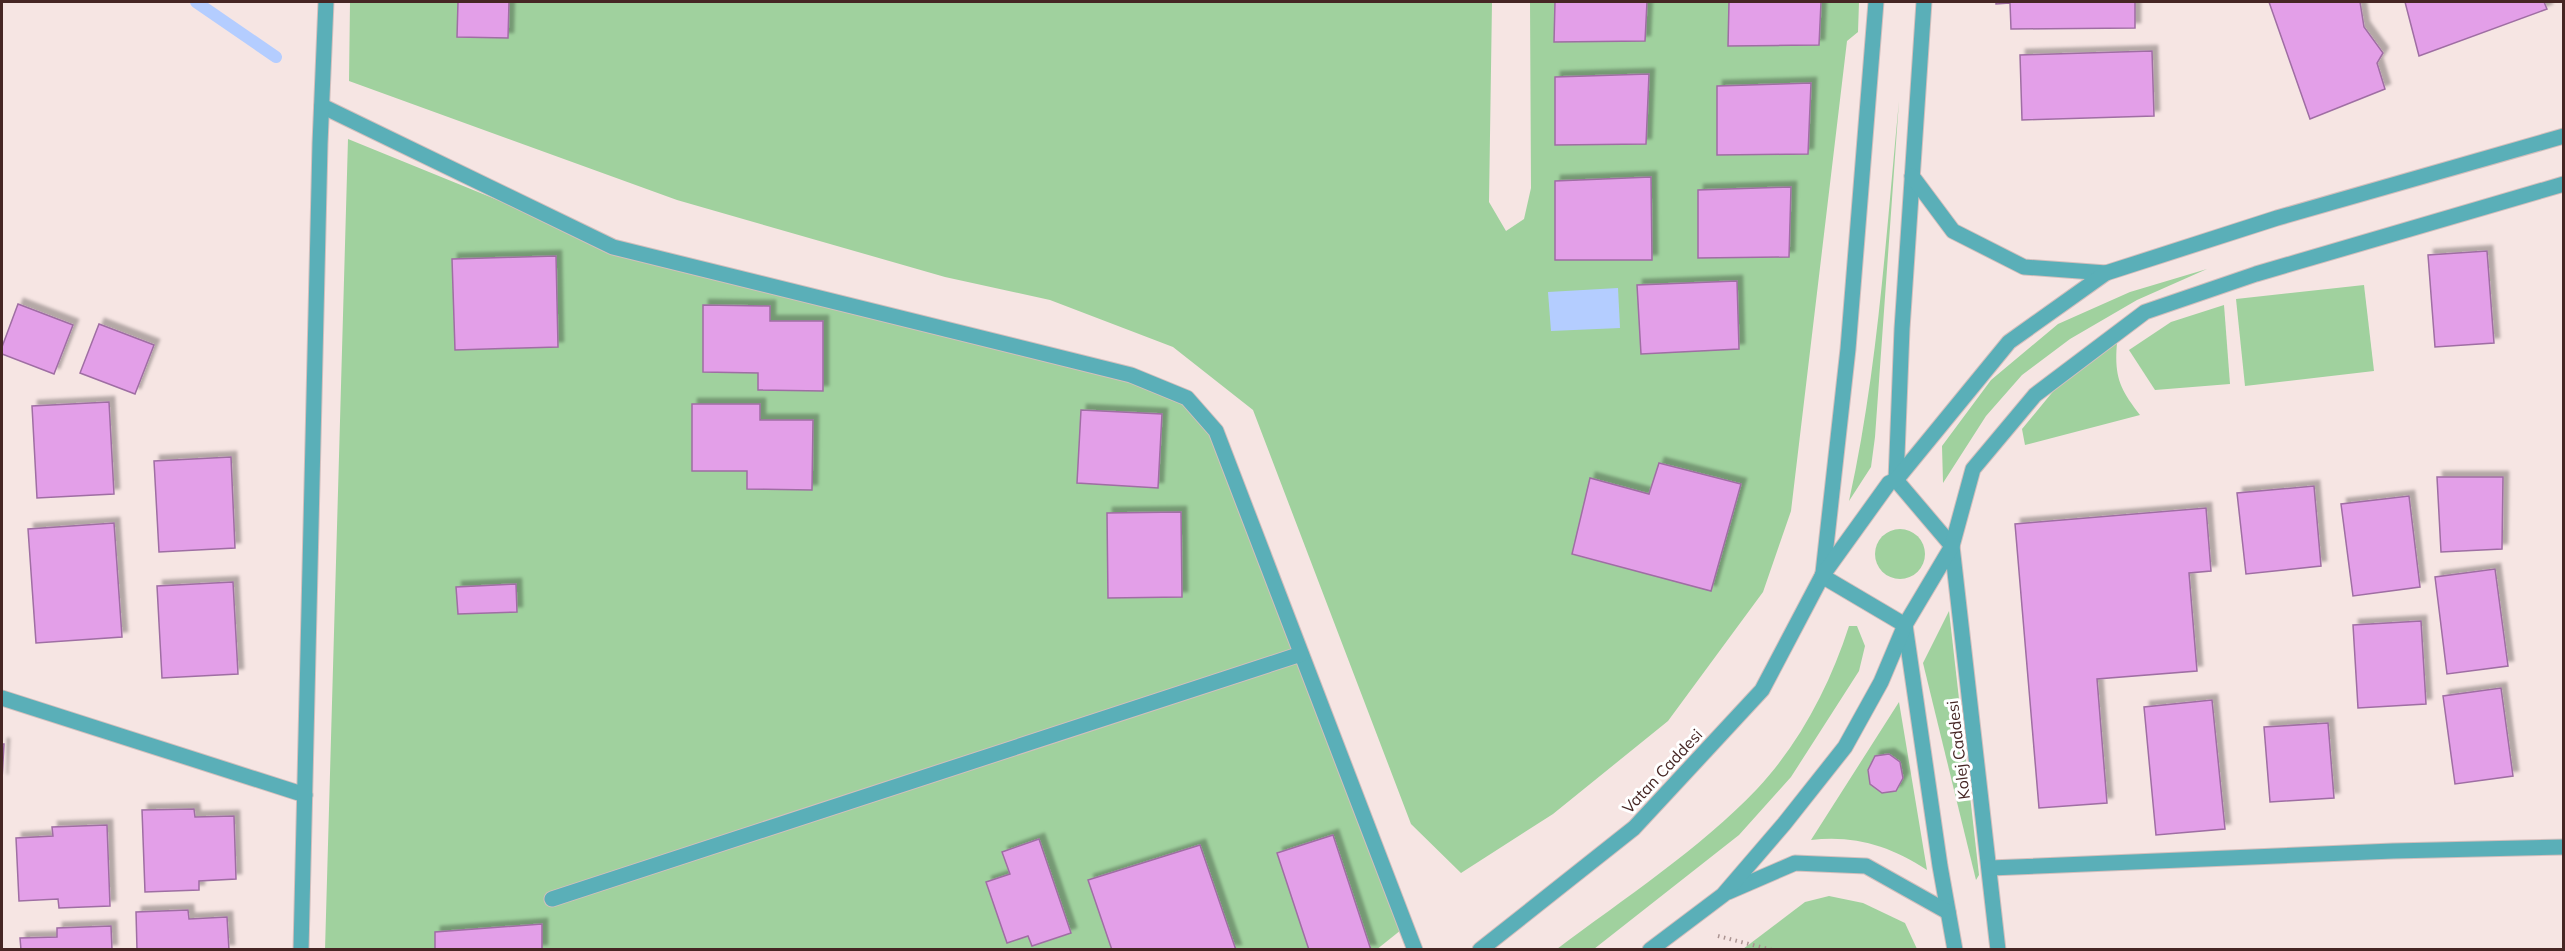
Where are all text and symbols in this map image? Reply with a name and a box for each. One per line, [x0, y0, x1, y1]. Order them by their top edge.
street label: Kolej Caddesi [1942, 699, 1974, 801]
street label: Vatan Caddesi [1618, 724, 1706, 818]

